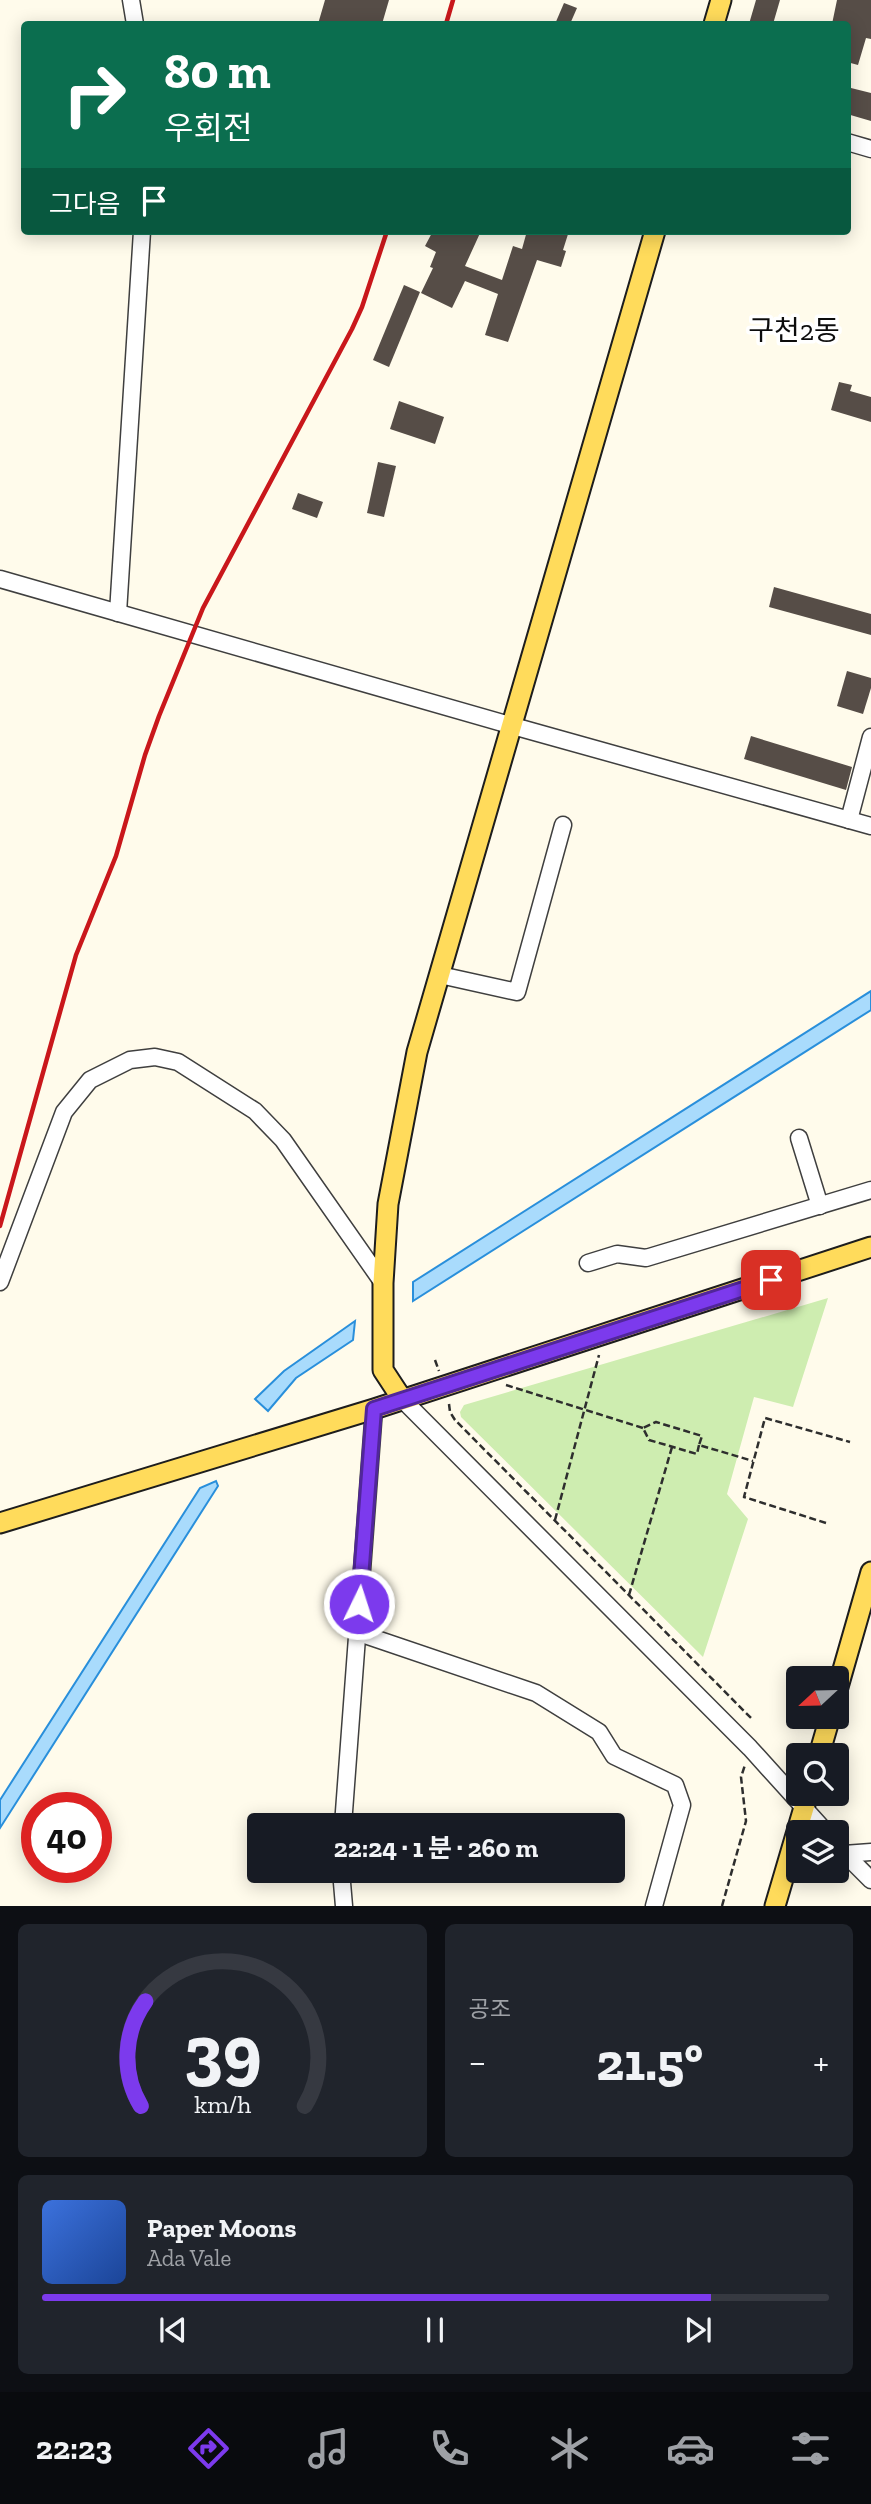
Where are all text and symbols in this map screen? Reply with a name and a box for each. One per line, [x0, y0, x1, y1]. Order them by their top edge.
text: 80 m [164, 42, 271, 101]
icon: right [49, 49, 140, 140]
text: 우회전 [164, 109, 252, 147]
icon: arrive [135, 182, 173, 220]
text: 그다음 [49, 188, 121, 220]
district label: 구천2동 [748, 314, 840, 347]
pin [741, 1250, 801, 1310]
icon: arrive [752, 1261, 790, 1299]
position arrow [322, 1567, 396, 1641]
north arrow [786, 1666, 849, 1729]
map controls [786, 1666, 849, 1883]
button: search [786, 1743, 849, 1806]
speed limit sign: 40 [21, 1792, 112, 1883]
button: layers [786, 1820, 849, 1883]
text: 22:24 · 1 분 · 260 m [334, 1832, 538, 1864]
text: 공조 [469, 1995, 511, 2023]
text: 39 [183, 2008, 261, 2096]
text: 21.5° [596, 2031, 703, 2093]
text: − [469, 2039, 486, 2085]
text: + [813, 2039, 829, 2085]
text: km/h [194, 2089, 251, 2119]
text: Paper Moons [147, 2212, 296, 2244]
text: Ada Vale [147, 2244, 231, 2272]
icon: previous [154, 2311, 192, 2349]
icon: pause [416, 2311, 454, 2349]
icon: next [679, 2311, 717, 2349]
icon: directions [184, 2424, 233, 2473]
icon: music [304, 2424, 353, 2473]
icon: phone [425, 2424, 474, 2473]
icon: climate [545, 2424, 594, 2473]
icon: car [666, 2424, 715, 2473]
icon: filters [786, 2424, 835, 2473]
text: 22:23 [36, 2429, 112, 2467]

